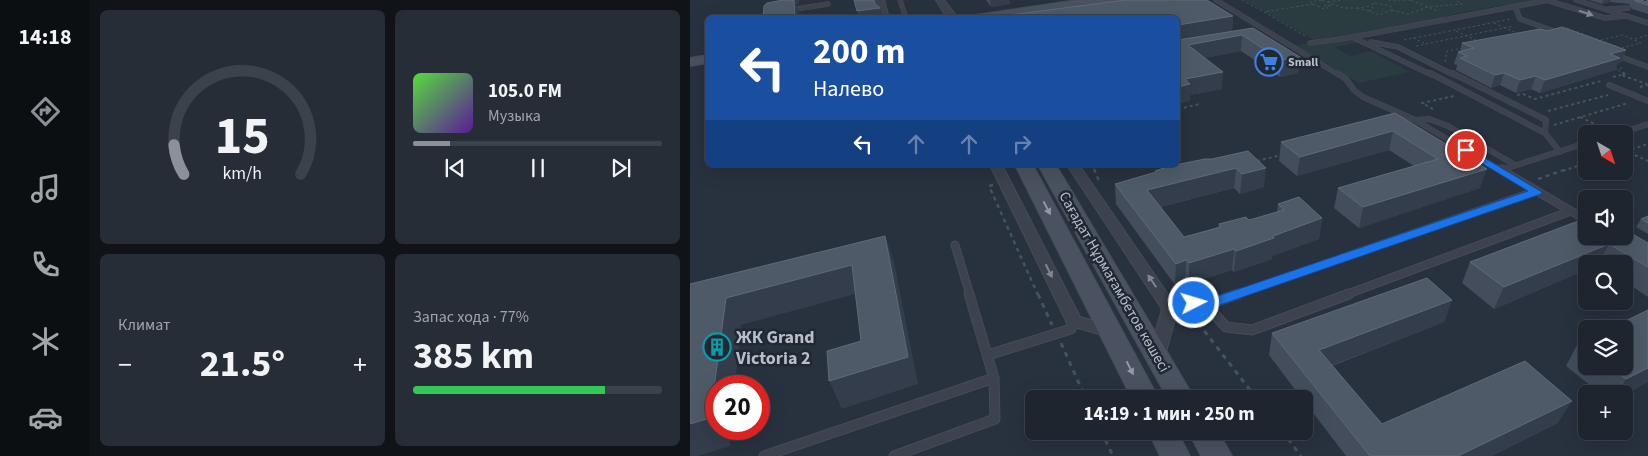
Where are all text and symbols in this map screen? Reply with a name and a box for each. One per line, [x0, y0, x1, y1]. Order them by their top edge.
one-way arrow [1578, 10, 1593, 17]
text: 14:18 [18, 21, 72, 53]
text: 200 m [813, 27, 905, 77]
icon: left [730, 35, 795, 100]
supermarket icon: Small [1254, 47, 1284, 77]
place label: Small [1288, 54, 1319, 71]
text: Налево [813, 73, 884, 105]
text: 105.0 FM [488, 78, 562, 105]
icon: directions [28, 94, 63, 129]
text: 15 [215, 100, 270, 174]
text: Музыка [488, 105, 541, 127]
north arrow [1578, 125, 1632, 180]
map controls [1578, 125, 1633, 440]
pin [1445, 129, 1487, 171]
icon: left [849, 130, 877, 158]
icon: ahead [902, 130, 930, 158]
icon: ahead [955, 130, 983, 158]
icon: right [1008, 130, 1036, 158]
icon: arrive [1452, 136, 1480, 164]
icon: previous [441, 154, 469, 182]
icon: pause [524, 154, 552, 182]
icon: next [607, 154, 635, 182]
text: km/h [223, 161, 262, 186]
icon: music [28, 171, 63, 206]
street label: Сағадат Нұрмағамбетов көшесі [1054, 188, 1174, 376]
button: sound [1578, 190, 1633, 245]
one-way arrow [1043, 201, 1051, 215]
icon: phone [28, 247, 63, 282]
button: search [1578, 255, 1633, 310]
one-way arrow [1046, 264, 1054, 278]
one-way arrow [1147, 274, 1157, 287]
position arrow [1167, 276, 1219, 328]
text: Запас хода · 77% [413, 306, 529, 328]
text: Климат [118, 314, 170, 336]
button: layers [1578, 320, 1633, 375]
icon: climate [28, 324, 63, 359]
place label: ЖК Grand Victoria 2 [735, 325, 815, 371]
text: 385 km [413, 329, 534, 383]
building icon: ЖК Grand Victoria 2 [702, 332, 732, 362]
text: 21.5° [200, 337, 285, 391]
text: − [118, 345, 132, 385]
text: + [353, 345, 367, 385]
one-way arrow [1126, 361, 1134, 375]
speed limit sign: 20 [705, 375, 770, 440]
button: + [1578, 385, 1633, 440]
icon: car [28, 400, 63, 435]
text: 14:19 · 1 мин · 250 m [1083, 401, 1255, 428]

